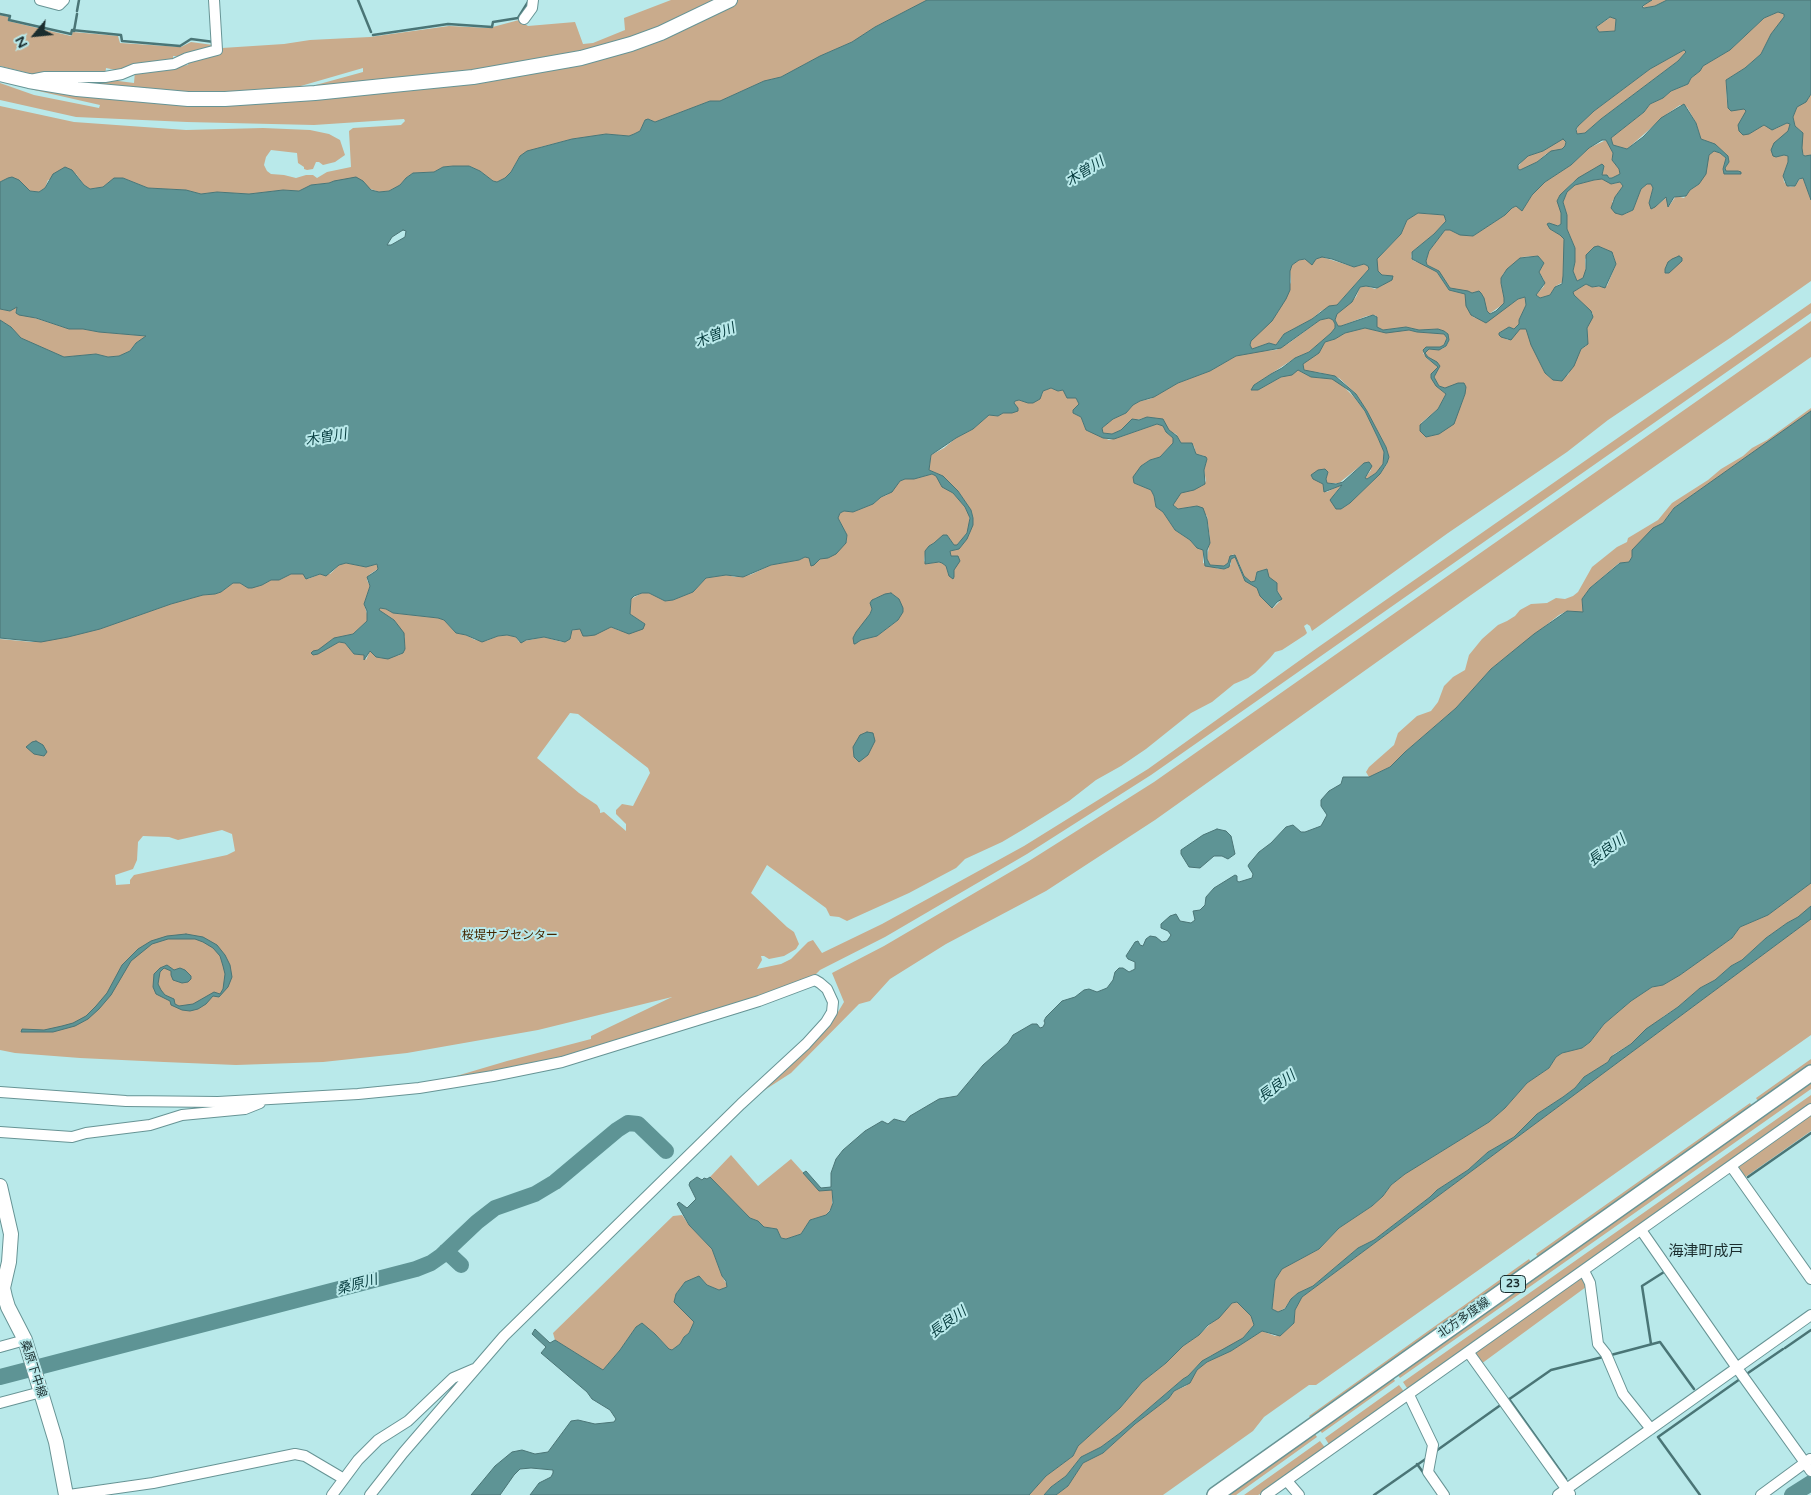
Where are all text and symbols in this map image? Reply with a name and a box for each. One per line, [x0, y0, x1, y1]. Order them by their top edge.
north arrow [10, 10, 60, 60]
text: N [11, 33, 31, 51]
water label: 木曽川 [1063, 154, 1107, 190]
water label: 木曽川 [692, 320, 738, 352]
water label: 木曽川 [304, 426, 348, 450]
water label: 長良川 [1585, 832, 1629, 870]
park label: 桜堤サブセンター [462, 929, 558, 943]
water label: 長良川 [1255, 1068, 1299, 1106]
district label: 海津町成戸 [1669, 1243, 1743, 1261]
water label: 桑原川 [335, 1271, 379, 1299]
road number: 23 [1500, 1276, 1526, 1292]
street label: 北方多度線 [1435, 1295, 1493, 1341]
water label: 長良川 [926, 1304, 970, 1342]
street label: 桑原下中線 [17, 1338, 49, 1400]

